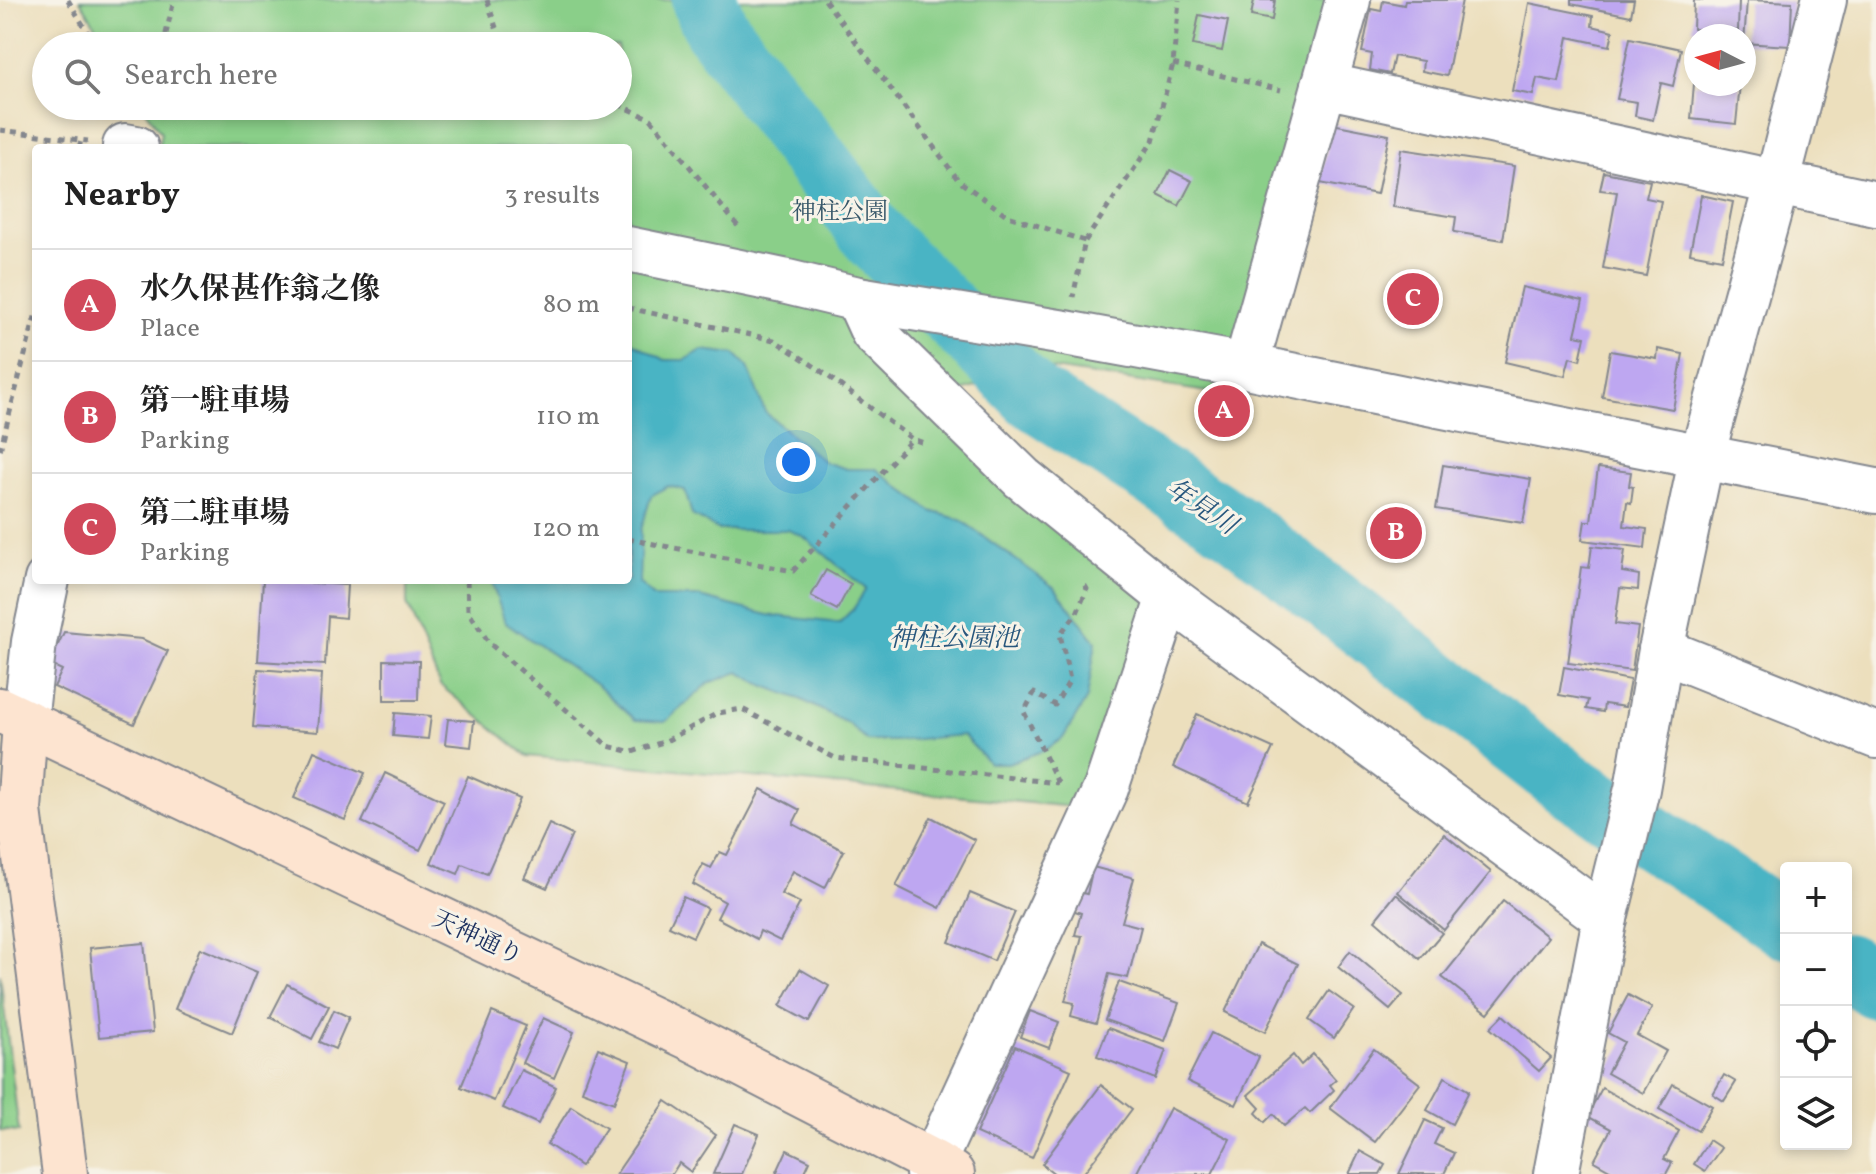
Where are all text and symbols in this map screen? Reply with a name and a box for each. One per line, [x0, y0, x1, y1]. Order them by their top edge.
north arrow [1684, 24, 1756, 96]
search box [32, 32, 632, 120]
icon: search [60, 54, 104, 98]
text: Search here [124, 55, 278, 97]
text: Nearby [64, 173, 180, 220]
text: 3 results [504, 178, 600, 214]
park label: 神柱公園 [792, 196, 888, 230]
text: 水久保甚作翁之像 [140, 269, 380, 311]
pin: C [1387, 269, 1439, 329]
text: A [81, 287, 99, 323]
text: 80 m [543, 287, 600, 323]
text: Place [140, 311, 200, 347]
text: 第一駐車場 [140, 381, 290, 423]
pin: A [1198, 381, 1250, 441]
text: B [81, 399, 99, 435]
text: 110 m [536, 399, 600, 435]
text: Parking [140, 423, 230, 459]
your location [776, 442, 816, 482]
water label: 年見川 [1158, 471, 1246, 546]
text: 第二駐車場 [140, 493, 290, 535]
pin: B [1370, 503, 1422, 563]
text: C [82, 511, 98, 547]
text: 120 m [532, 511, 600, 547]
text: Parking [140, 535, 230, 571]
water label: 神柱公園池 [889, 621, 1022, 657]
map controls [1780, 862, 1852, 1150]
button: + [1780, 862, 1852, 934]
street label: 天神通り [426, 903, 528, 975]
button: − [1780, 934, 1852, 1006]
button: locate [1780, 1006, 1852, 1078]
button: layers [1780, 1078, 1852, 1150]

